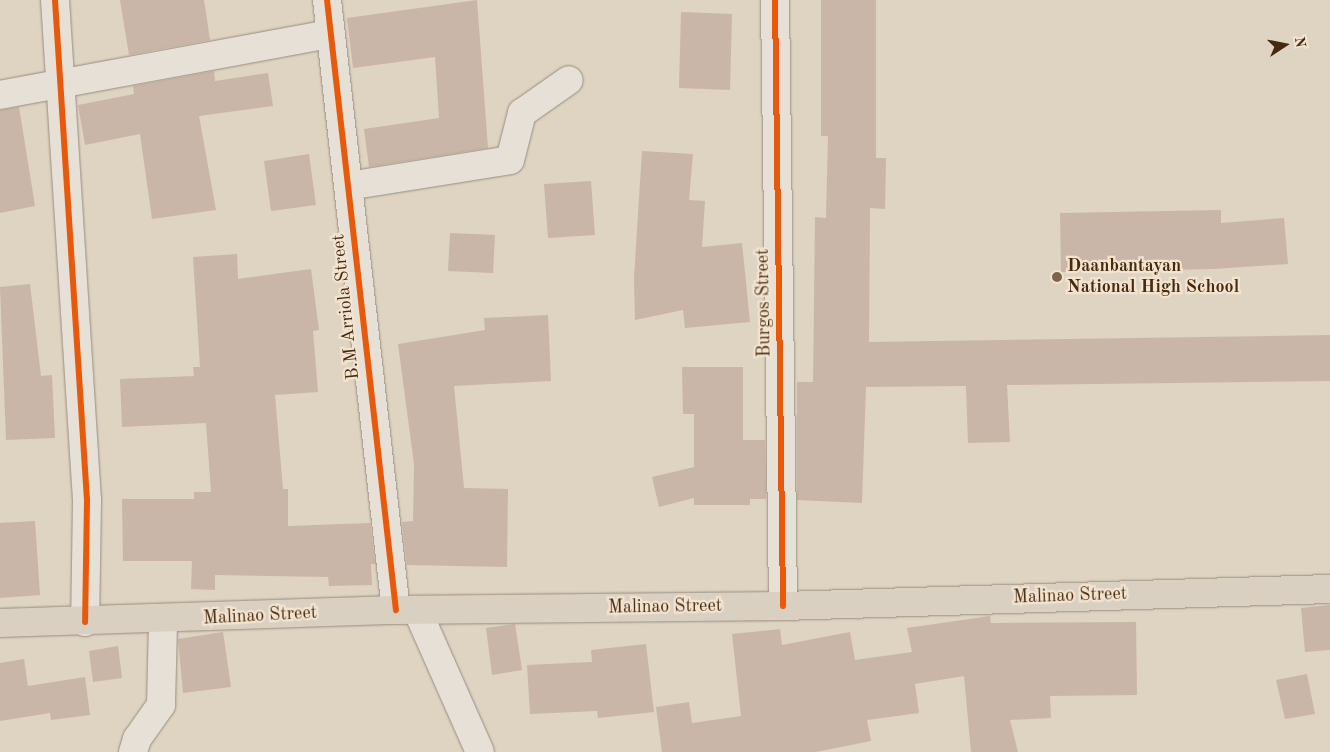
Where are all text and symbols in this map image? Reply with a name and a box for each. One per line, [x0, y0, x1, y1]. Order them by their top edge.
north arrow [1260, 20, 1310, 70]
text: N [1292, 36, 1308, 49]
street label: B.M Arriola Street [328, 233, 364, 381]
street label: Burgos Street [752, 249, 776, 357]
place label: Daanbantayan National High School [1067, 256, 1239, 298]
marker: Daanbantayan National High School [1051, 271, 1063, 283]
street label: Malinao Street [1013, 583, 1127, 609]
street label: Malinao Street [608, 595, 722, 619]
street label: Malinao Street [203, 602, 317, 630]

